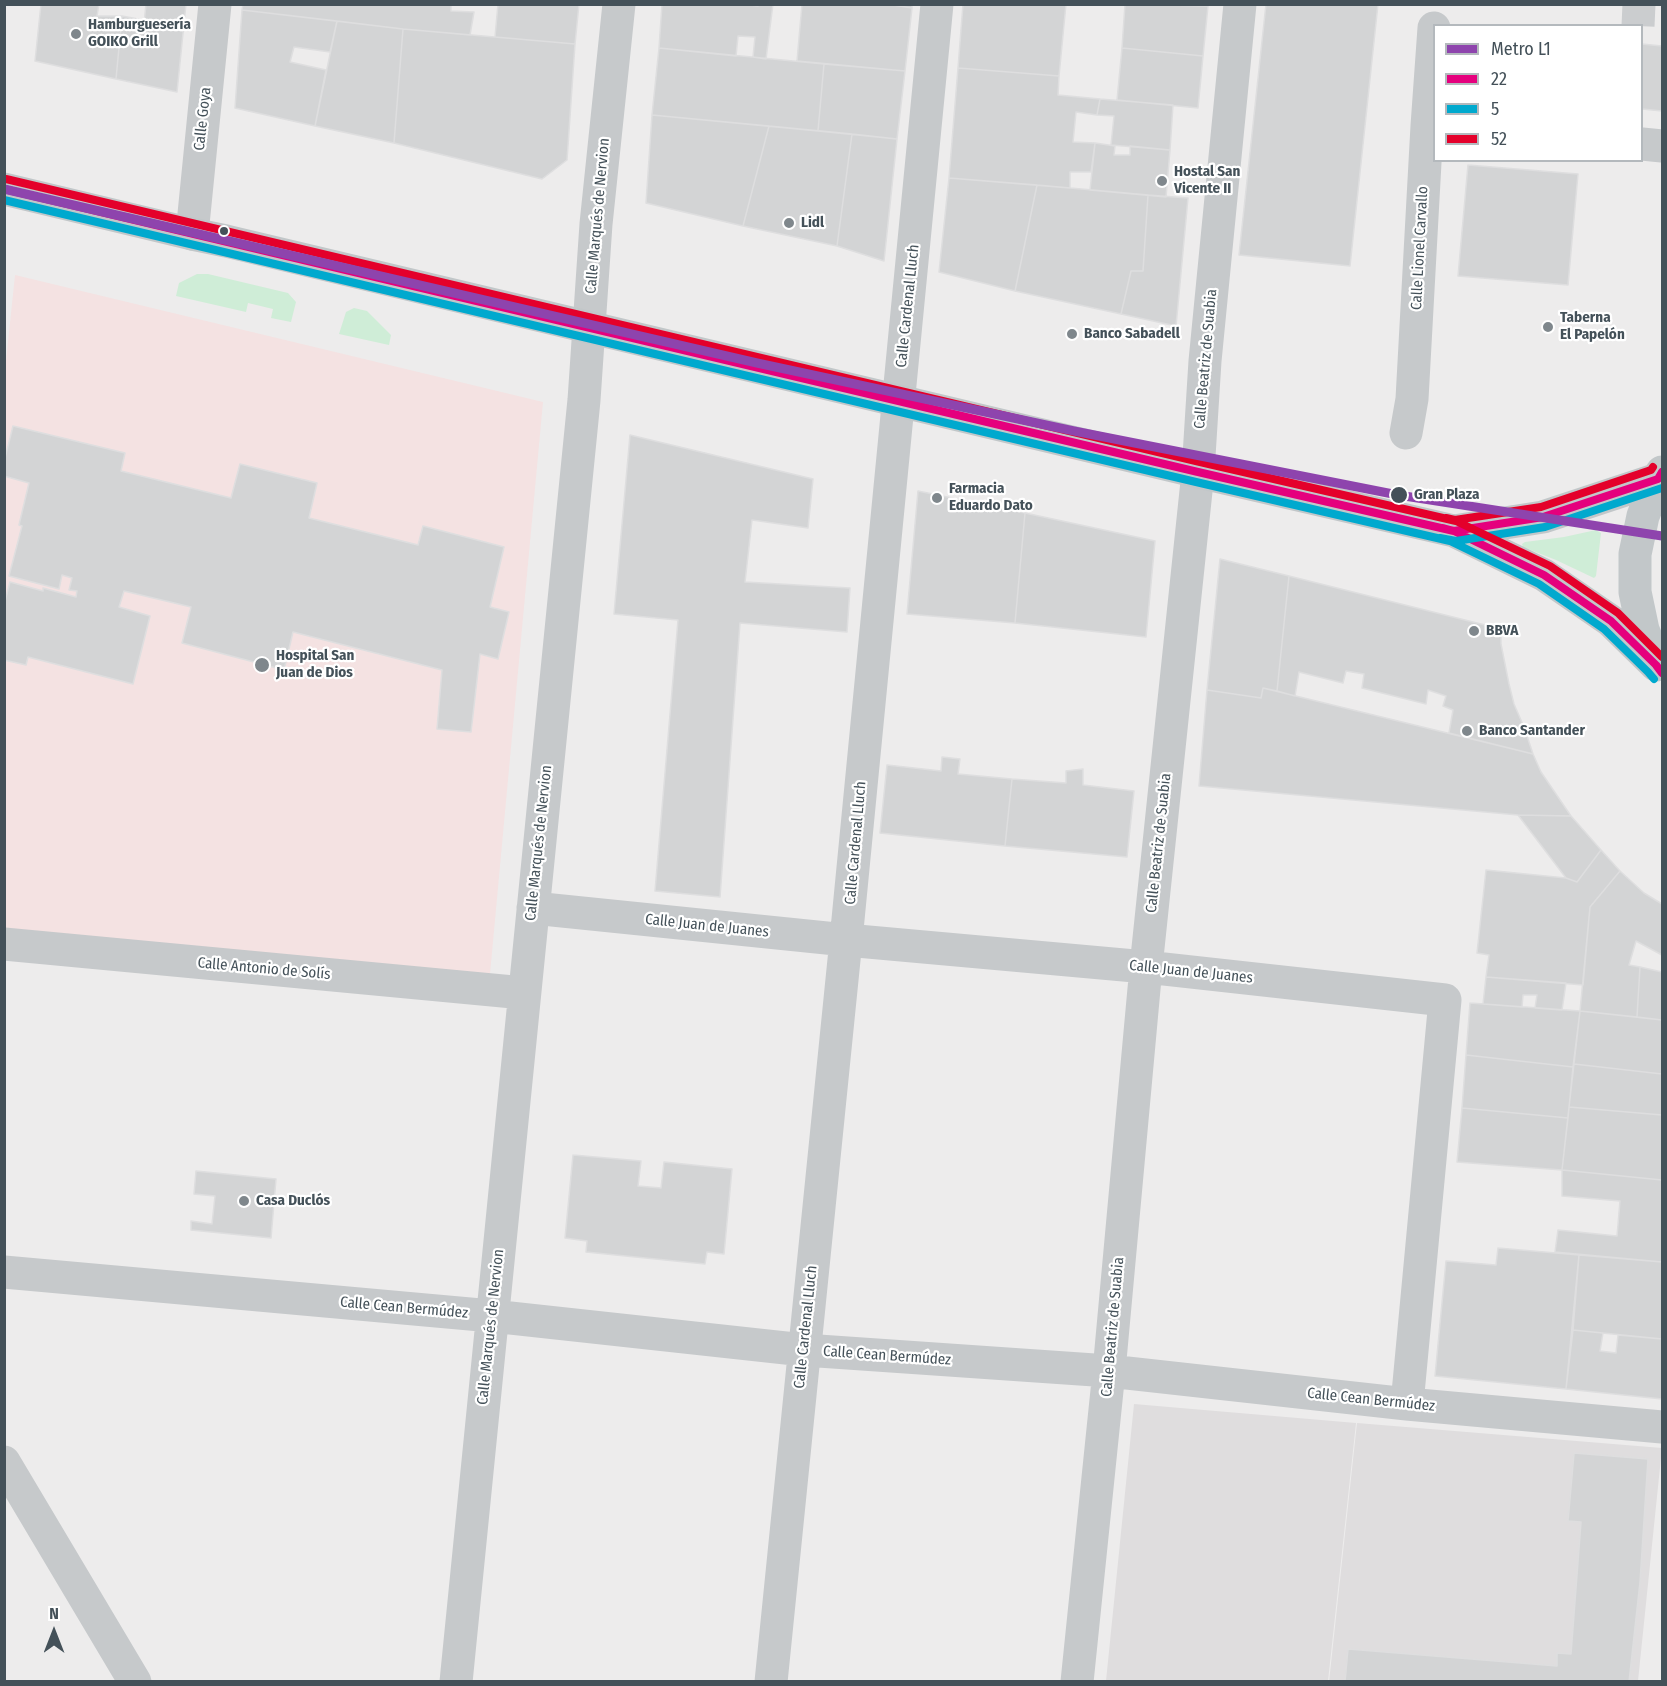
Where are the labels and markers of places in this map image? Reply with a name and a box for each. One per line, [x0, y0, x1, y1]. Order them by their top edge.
place label: Hamburguesería GOIKO Grill [88, 16, 191, 51]
marker: Hamburguesería GOIKO Grill [69, 27, 83, 41]
place label: Hostal San Vicente II [1174, 163, 1240, 198]
marker: Hostal San Vicente II [1155, 174, 1169, 188]
place label: Lidl [801, 214, 824, 232]
marker: Lidl [782, 216, 796, 230]
unlabelled marker [218, 225, 230, 237]
place label: Taberna El Papelón [1560, 309, 1625, 344]
marker: Taberna El Papelón [1541, 320, 1555, 334]
place label: Banco Sabadell [1084, 325, 1180, 343]
marker: Banco Sabadell [1065, 327, 1079, 341]
place label: Farmacia Eduardo Dato [949, 480, 1033, 515]
marker: Gran Plaza [1389, 485, 1409, 505]
place label: Gran Plaza [1414, 486, 1479, 504]
marker: Farmacia Eduardo Dato [930, 491, 944, 505]
place label: BBVA [1486, 622, 1518, 640]
marker: BBVA [1467, 624, 1481, 638]
place label: Hospital San Juan de Dios [276, 647, 354, 682]
marker: Hospital San Juan de Dios [253, 656, 271, 674]
place label: Banco Santander [1479, 722, 1585, 740]
marker: Banco Santander [1460, 724, 1474, 738]
place label: Casa Duclós [256, 1192, 330, 1210]
marker: Casa Duclós [237, 1194, 251, 1208]

